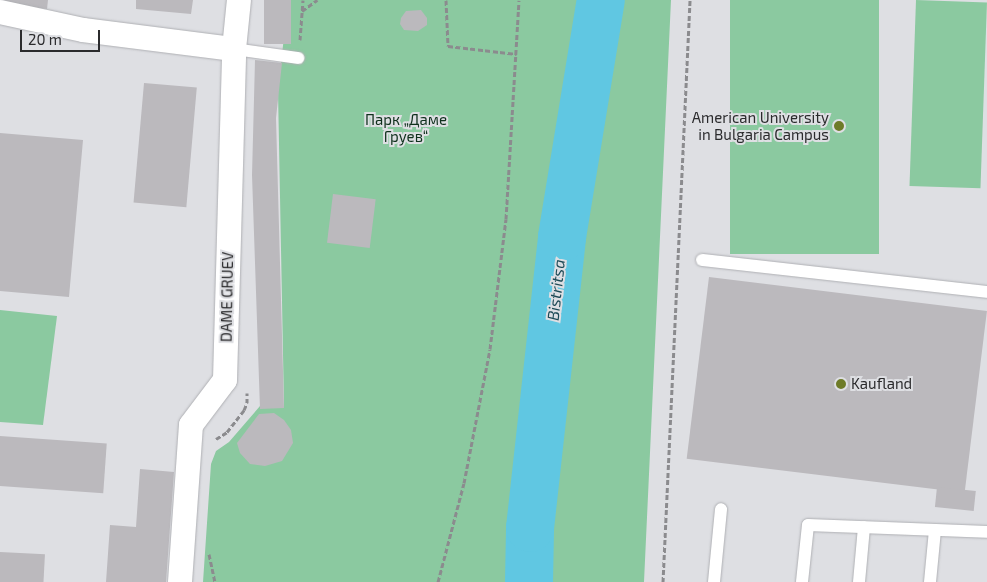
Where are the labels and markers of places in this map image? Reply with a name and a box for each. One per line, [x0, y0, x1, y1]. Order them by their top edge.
place label: American University in Bulgaria Campus [692, 108, 829, 143]
marker: American University in Bulgaria Campus [833, 120, 845, 132]
place label: Kaufland [851, 375, 912, 393]
marker: Kaufland [835, 378, 847, 390]

